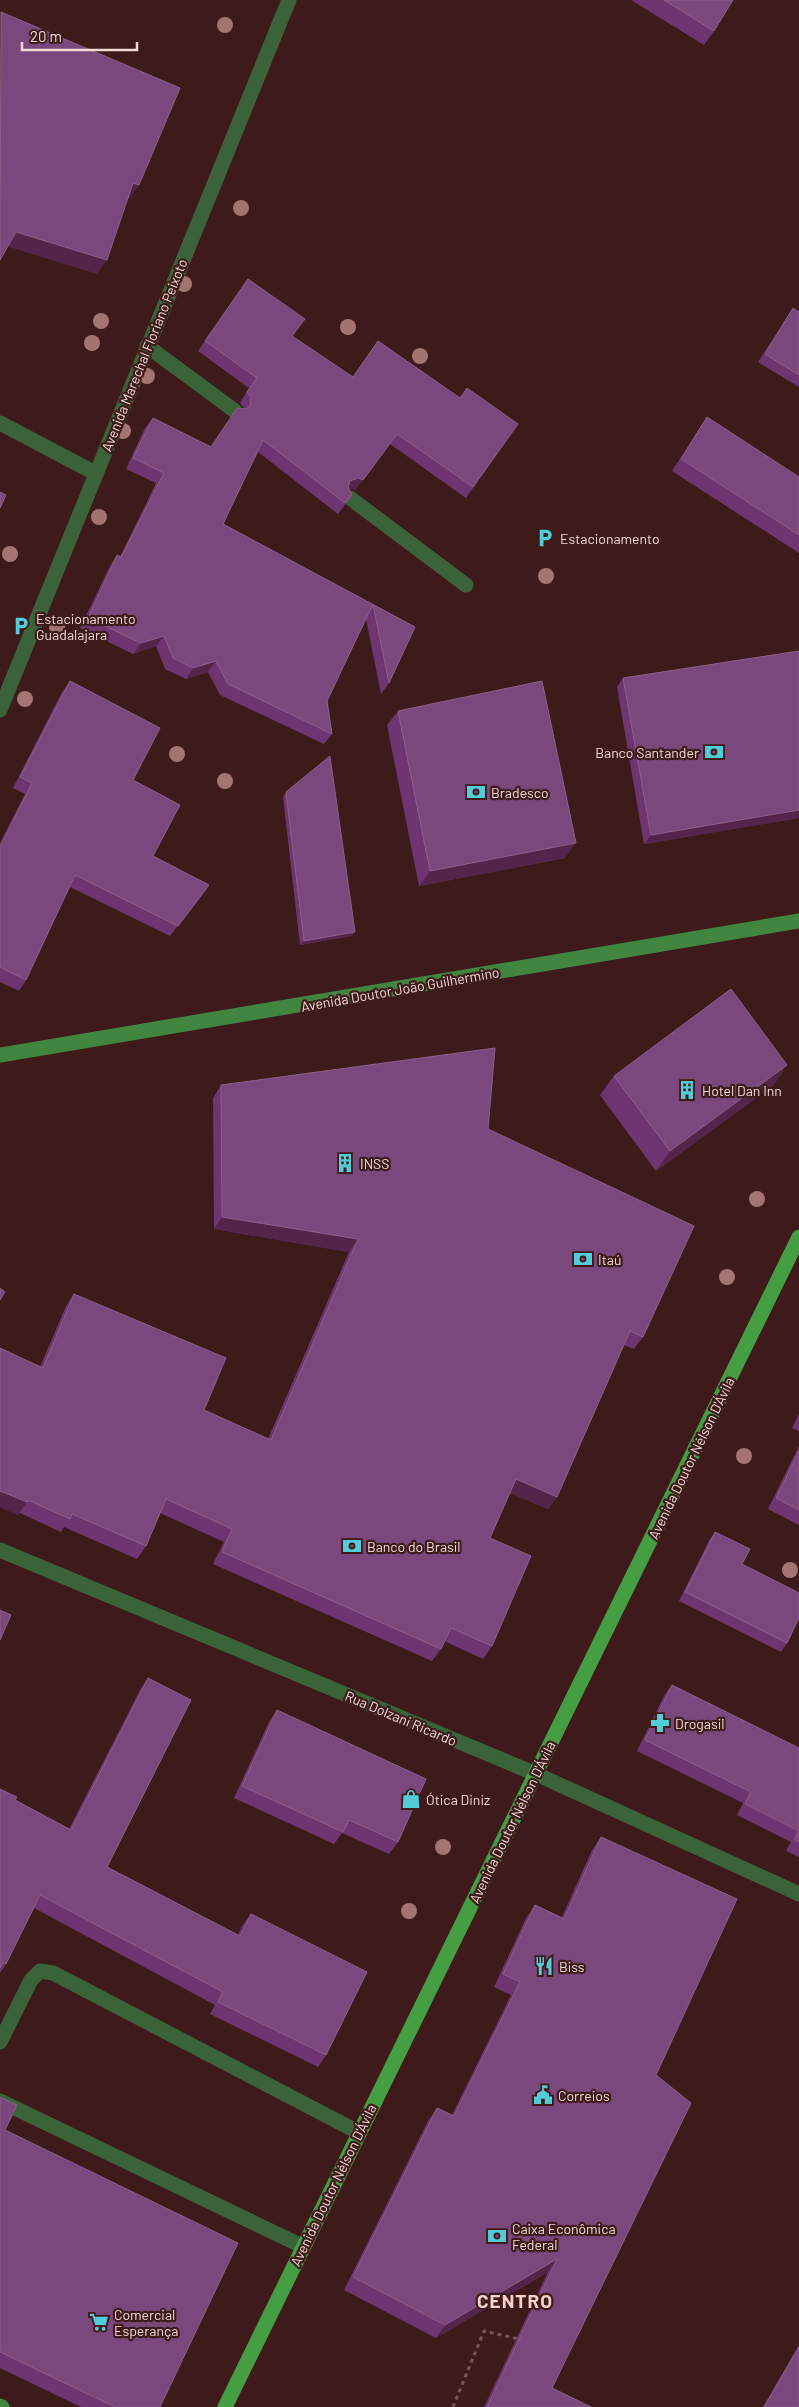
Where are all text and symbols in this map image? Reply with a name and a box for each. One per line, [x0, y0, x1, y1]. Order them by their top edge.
scale bar [22, 20, 138, 52]
text: 20 m [30, 27, 62, 45]
street label: Avenida Marechal Floriano Peixoto [97, 256, 191, 454]
parking icon: Estacionamento [534, 527, 556, 549]
place label: Estacionamento [560, 530, 660, 547]
place label: Estacionamento Guadalajara [36, 610, 136, 643]
parking icon: Estacionamento Guadalajara [10, 615, 32, 637]
bank icon: Banco Santander [703, 741, 725, 763]
place label: Banco Santander [595, 744, 699, 761]
bank icon: Bradesco [465, 781, 487, 803]
place label: Bradesco [491, 784, 549, 801]
street label: Avenida Doutor João Guilhermino [299, 963, 501, 1015]
building icon: Hotel Dan Inn [676, 1079, 698, 1101]
place label: Hotel Dan Inn [702, 1082, 782, 1099]
building icon: INSS [334, 1152, 356, 1174]
place label: INSS [360, 1155, 389, 1172]
bank icon: Itaú [572, 1248, 594, 1270]
place label: Itaú [598, 1251, 621, 1268]
street label: Avenida Doutor Nélson D'Ávila [644, 1374, 738, 1542]
bank icon: Banco do Brasil [341, 1535, 363, 1557]
place label: Banco do Brasil [367, 1538, 461, 1555]
street label: Rua Dolzani Ricardo [343, 1687, 459, 1749]
pharmacy icon: Drogasil [649, 1712, 671, 1734]
place label: Drogasil [675, 1715, 724, 1732]
street label: Avenida Doutor Nélson D'Ávila [465, 1738, 559, 1906]
shop icon: Ótica Diniz [400, 1788, 422, 1810]
place label: Ótica Diniz [426, 1791, 490, 1808]
restaurant icon: Biss [533, 1955, 555, 1977]
place label: Biss [559, 1958, 585, 1975]
public building icon: Correios [532, 2084, 554, 2106]
place label: Correios [558, 2087, 610, 2104]
street label: Avenida Doutor Nélson D'Ávila [286, 2101, 380, 2269]
place label: Caixa Econômica Federal [512, 2220, 616, 2253]
bank icon: Caixa Econômica Federal [486, 2225, 508, 2247]
district label: CENTRO [477, 2289, 553, 2312]
place label: Comercial Esperança [114, 2306, 178, 2339]
supermarket icon: Comercial Esperança [88, 2311, 110, 2333]

